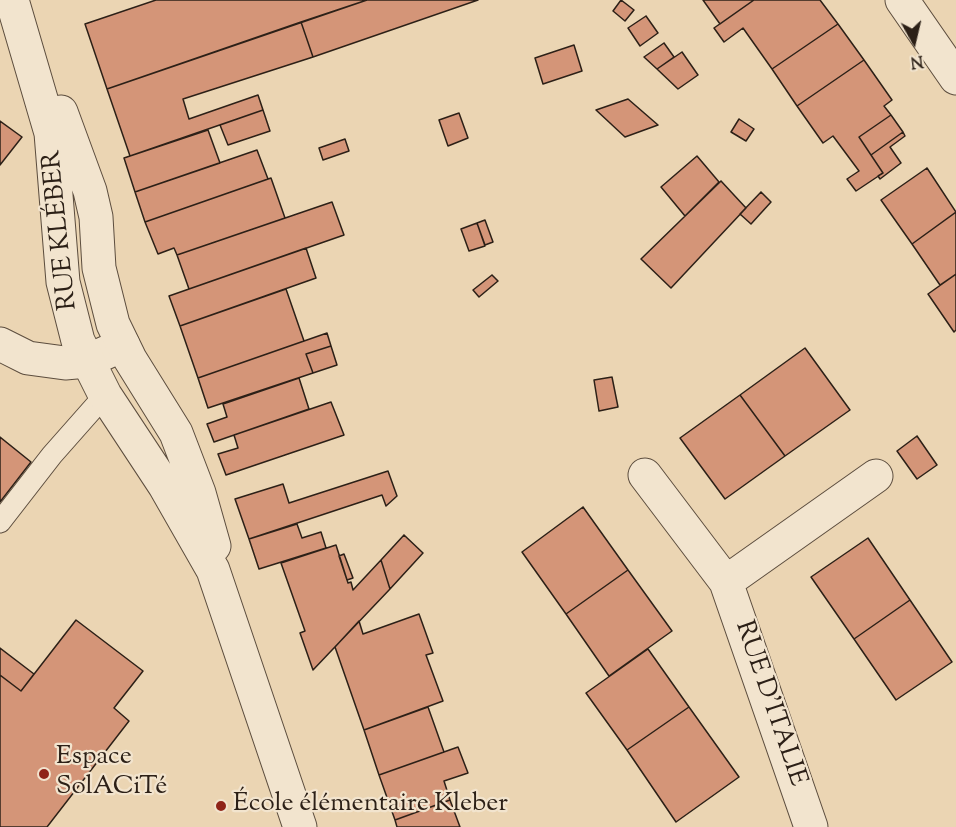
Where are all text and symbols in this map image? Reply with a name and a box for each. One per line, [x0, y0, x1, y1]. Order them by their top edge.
north arrow [884, 12, 944, 72]
text: N [909, 48, 925, 73]
street label: RUE KLÉBER [38, 149, 86, 311]
street label: RUE D'ITALIE [726, 617, 812, 791]
place label: Espace SolACiTé [56, 743, 167, 804]
marker: Espace SolACiTé [37, 767, 51, 781]
place label: École élémentaire Kleber [233, 790, 508, 822]
marker: École élémentaire Kleber [214, 799, 228, 813]

